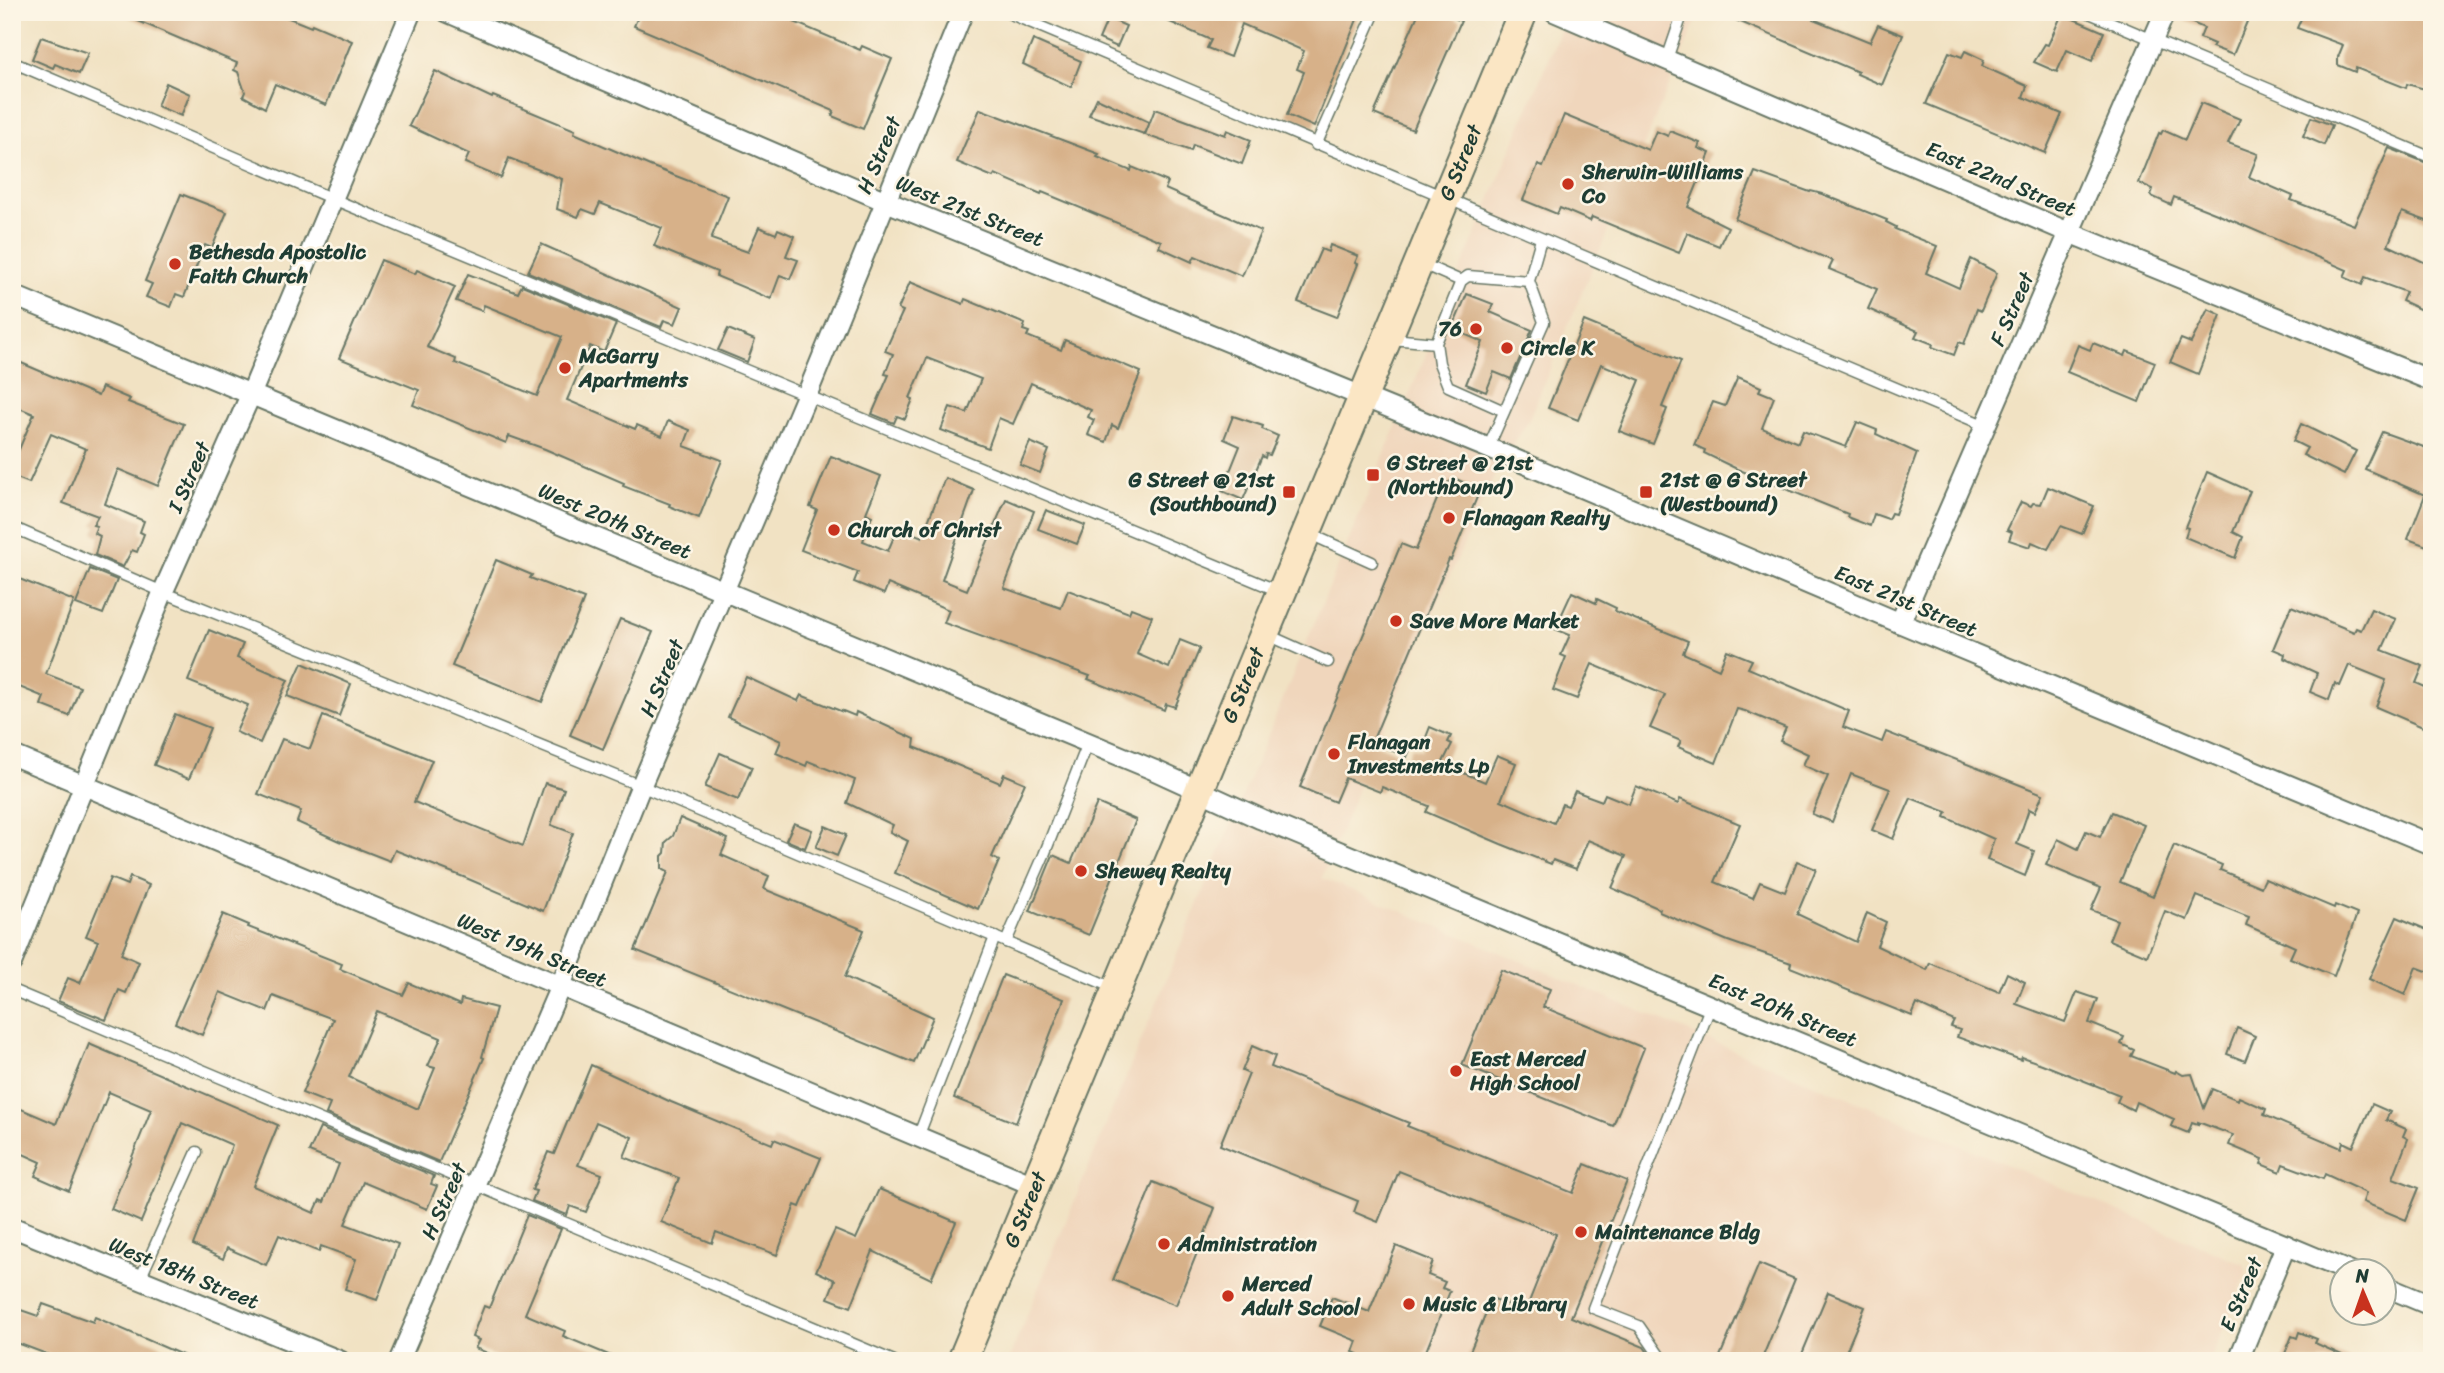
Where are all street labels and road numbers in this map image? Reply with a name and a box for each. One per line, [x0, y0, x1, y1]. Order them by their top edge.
street label: H Street [846, 109, 913, 200]
street label: G Street [1428, 117, 1494, 207]
street label: East 22nd Street [1920, 130, 2082, 228]
street label: West 21st Street [890, 164, 1050, 258]
street label: F Street [1979, 264, 2046, 352]
street label: I Street [156, 434, 222, 520]
street label: West 20th Street [532, 472, 698, 570]
street label: East 21st Street [1828, 554, 1984, 648]
street label: H Street [629, 632, 696, 723]
street label: G Street [1210, 640, 1276, 729]
street label: West 19th Street [451, 901, 613, 999]
street label: East 20th Street [1703, 962, 1863, 1058]
street label: H Street [410, 1155, 479, 1246]
street label: G Street [992, 1164, 1058, 1254]
street label: West 18th Street [103, 1225, 265, 1321]
street label: E Street [2208, 1249, 2274, 1337]

